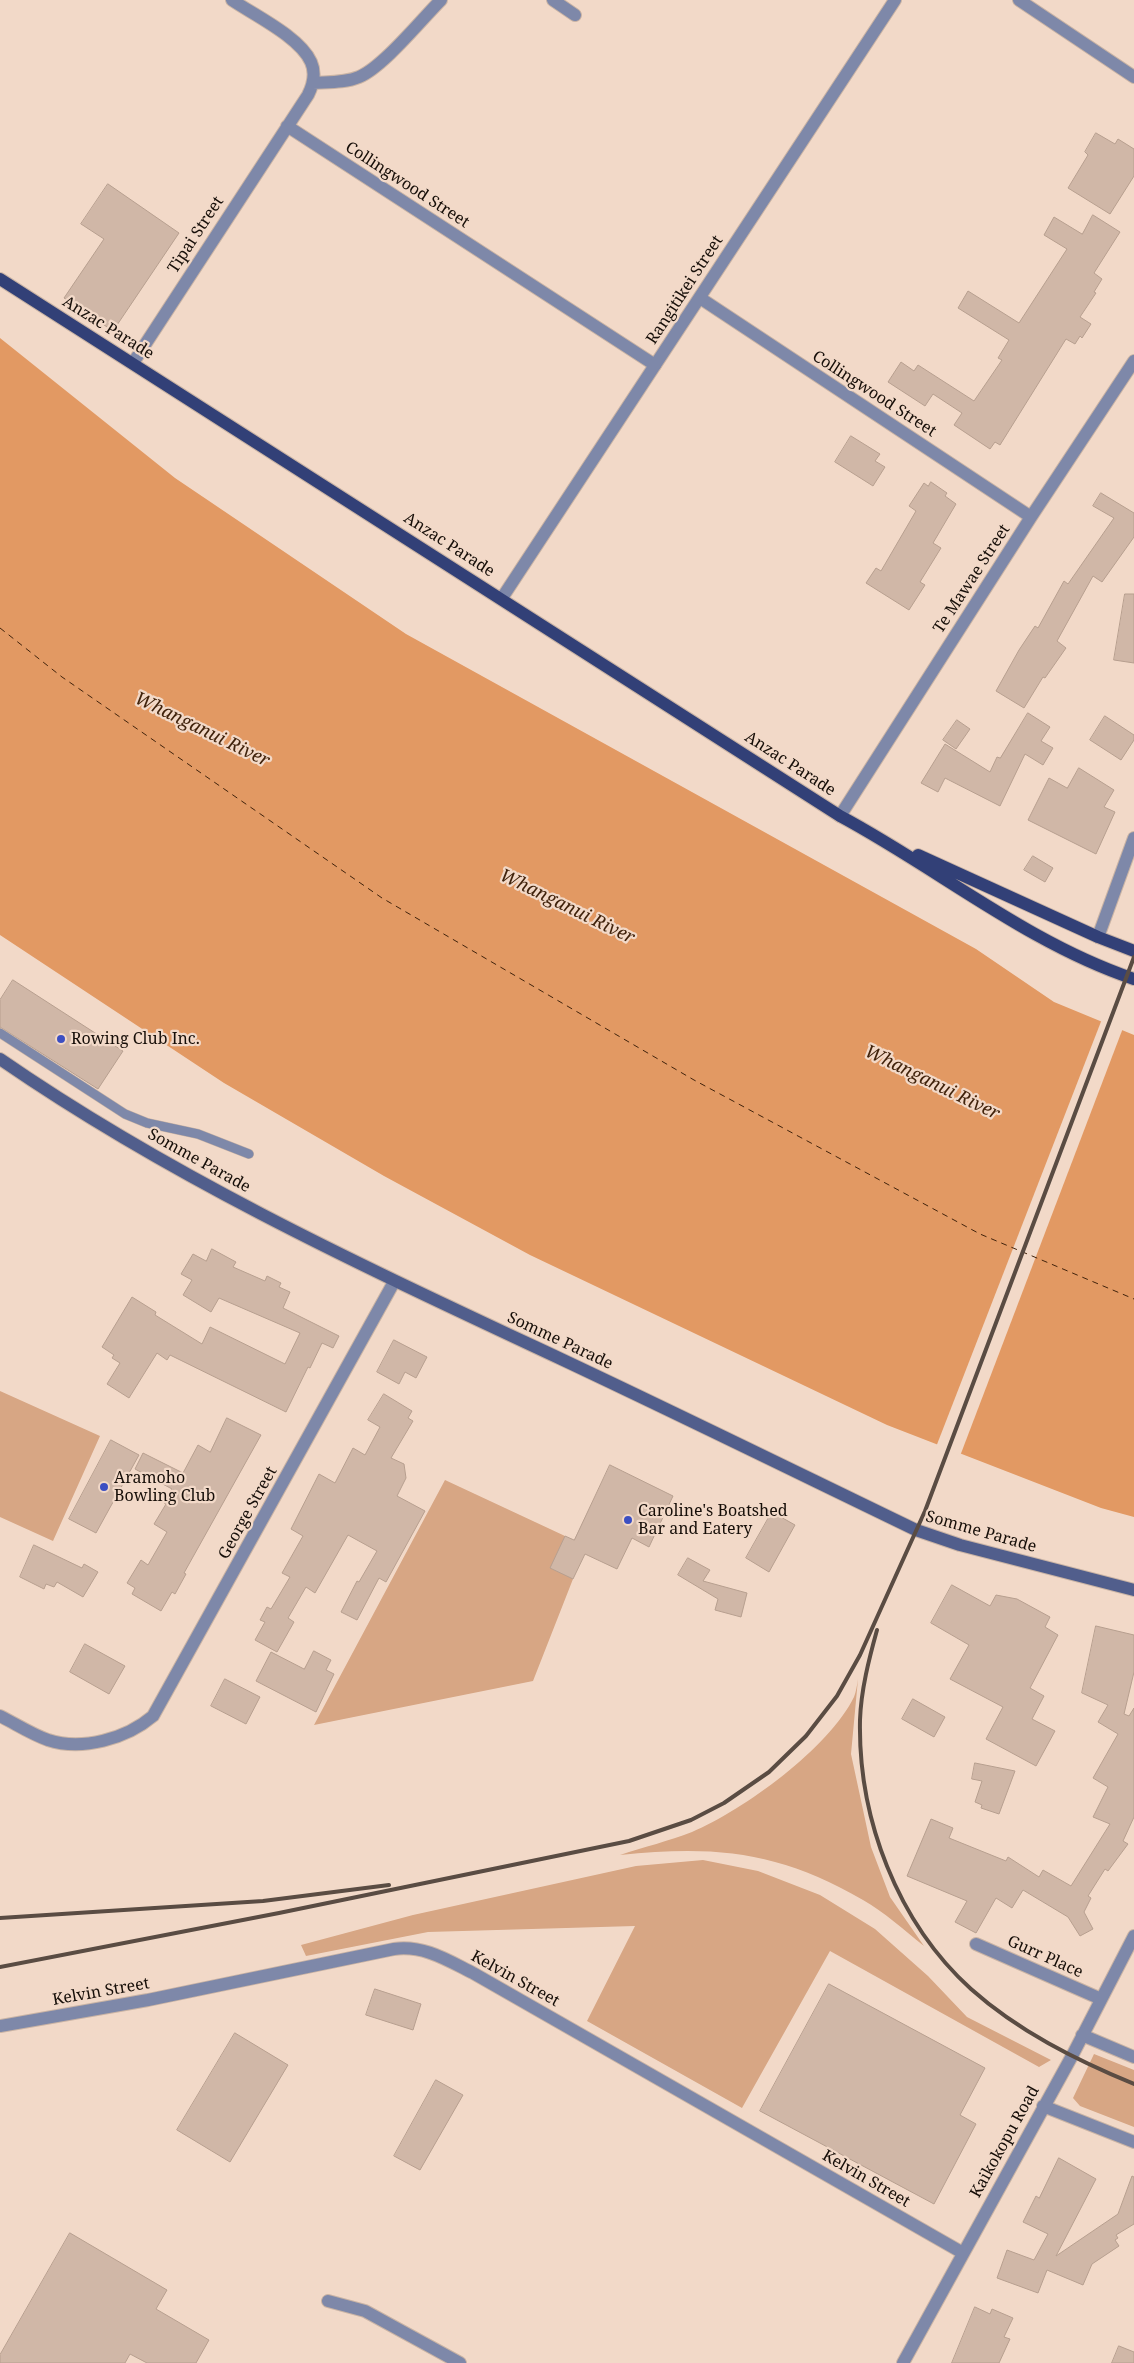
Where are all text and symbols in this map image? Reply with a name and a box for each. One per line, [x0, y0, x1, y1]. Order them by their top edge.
street label: Collingwood Street [341, 138, 473, 232]
street label: Tipai Street [164, 193, 228, 277]
street label: Rangitikei Street [643, 232, 727, 348]
street label: Anzac Parade [59, 292, 157, 364]
street label: Collingwood Street [808, 347, 940, 441]
street label: Anzac Parade [400, 509, 498, 581]
street label: Te Mawae Street [930, 521, 1014, 637]
water label: Whanganui River [131, 688, 273, 772]
street label: Anzac Parade [741, 728, 839, 800]
water label: Whanganui River [496, 865, 638, 949]
place label: Rowing Club Inc. [71, 1029, 200, 1049]
marker: Rowing Club Inc. [55, 1033, 67, 1045]
water label: Whanganui River [861, 1041, 1003, 1125]
street label: Somme Parade [144, 1125, 254, 1197]
street label: Somme Parade [504, 1308, 616, 1374]
street label: George Street [215, 1463, 281, 1563]
place label: Aramoho Bowling Club [114, 1468, 215, 1506]
marker: Aramoho Bowling Club [98, 1481, 110, 1493]
place label: Caroline's Boatshed Bar and Eatery [638, 1501, 788, 1539]
street label: Somme Parade [923, 1507, 1039, 1557]
marker: Caroline's Boatshed Bar and Eatery [622, 1514, 634, 1526]
street label: Gurr Place [1004, 1932, 1086, 1982]
street label: Kelvin Street [468, 1947, 562, 2011]
street label: Kelvin Street [51, 1974, 151, 2010]
street label: Kaikokopu Road [966, 2083, 1044, 2201]
street label: Kelvin Street [819, 2146, 913, 2212]

